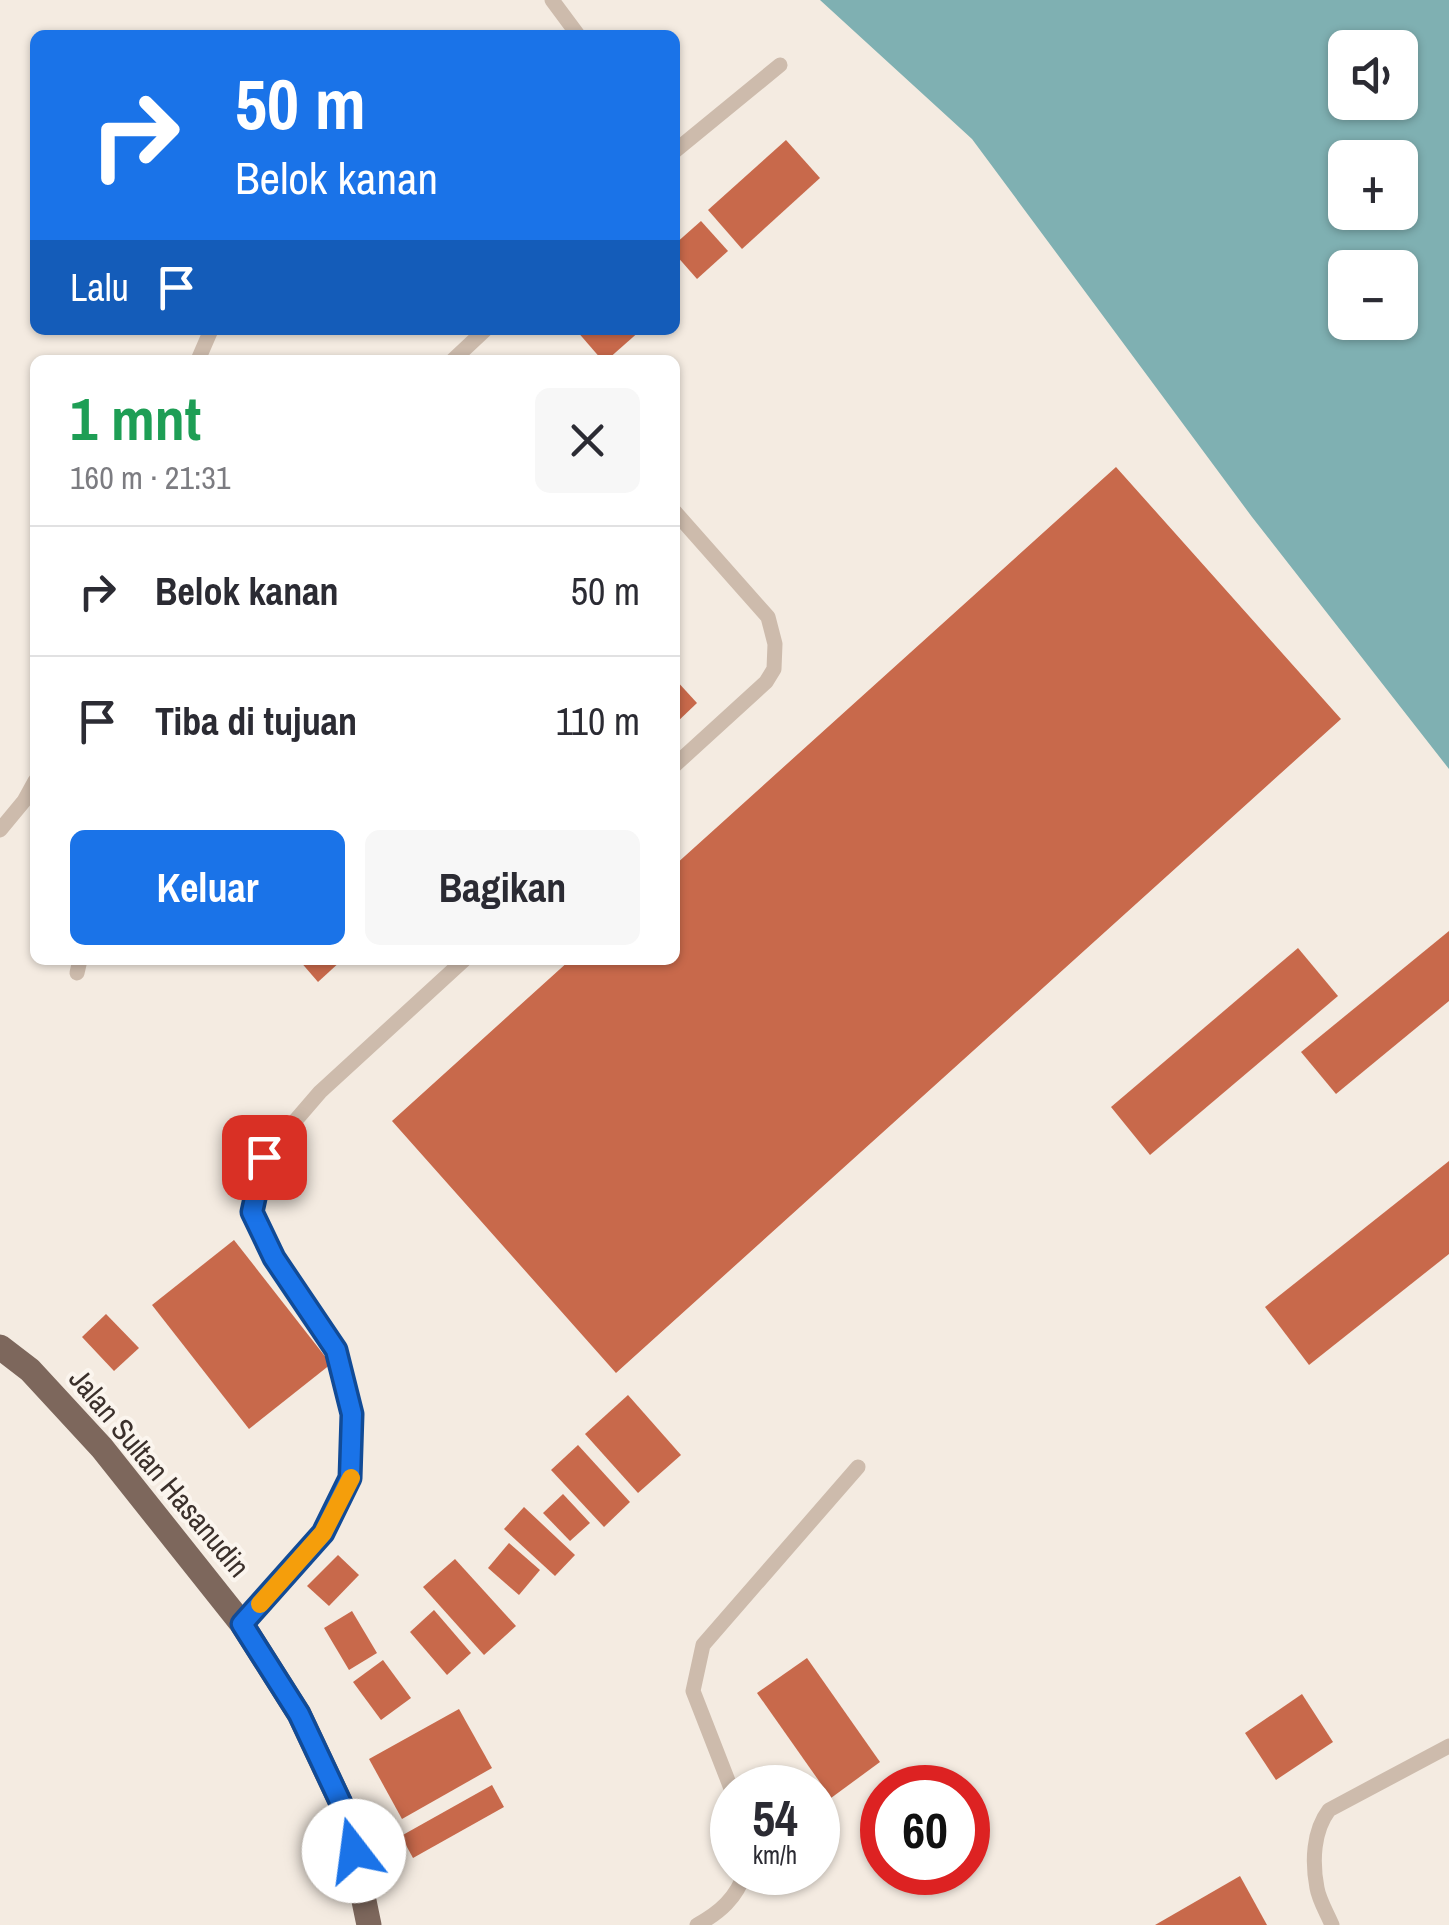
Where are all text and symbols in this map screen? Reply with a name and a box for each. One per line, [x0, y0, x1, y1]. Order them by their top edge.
map controls [1328, 30, 1418, 340]
button: sound [1328, 30, 1418, 120]
text: 50 m [235, 57, 366, 151]
icon: right [70, 70, 200, 200]
button: + [1328, 140, 1418, 230]
text: Belok kanan [235, 147, 438, 208]
button: − [1328, 250, 1418, 340]
icon: arrive [149, 260, 204, 315]
text: Lalu [70, 262, 129, 313]
text: 1 mnt [70, 378, 201, 459]
button: close [535, 388, 640, 493]
text: 160 m · 21:31 [70, 456, 230, 499]
icon: right [70, 564, 125, 619]
text: Belok kanan [155, 566, 339, 617]
text: 50 m [571, 566, 640, 617]
icon: arrive [70, 694, 125, 749]
text: Tiba di tujuan [155, 696, 357, 747]
text: 110 m [556, 696, 640, 747]
button: Keluar [70, 830, 345, 945]
button: Bagikan [365, 830, 640, 945]
pin [222, 1115, 307, 1200]
icon: arrive [237, 1130, 292, 1185]
street label: Jalan Sultan Hasanudin [60, 1359, 259, 1585]
speed limit sign: 60 [860, 1765, 990, 1895]
text: 54 [752, 1784, 798, 1852]
position arrow [302, 1799, 406, 1903]
text: km/h [753, 1838, 797, 1872]

